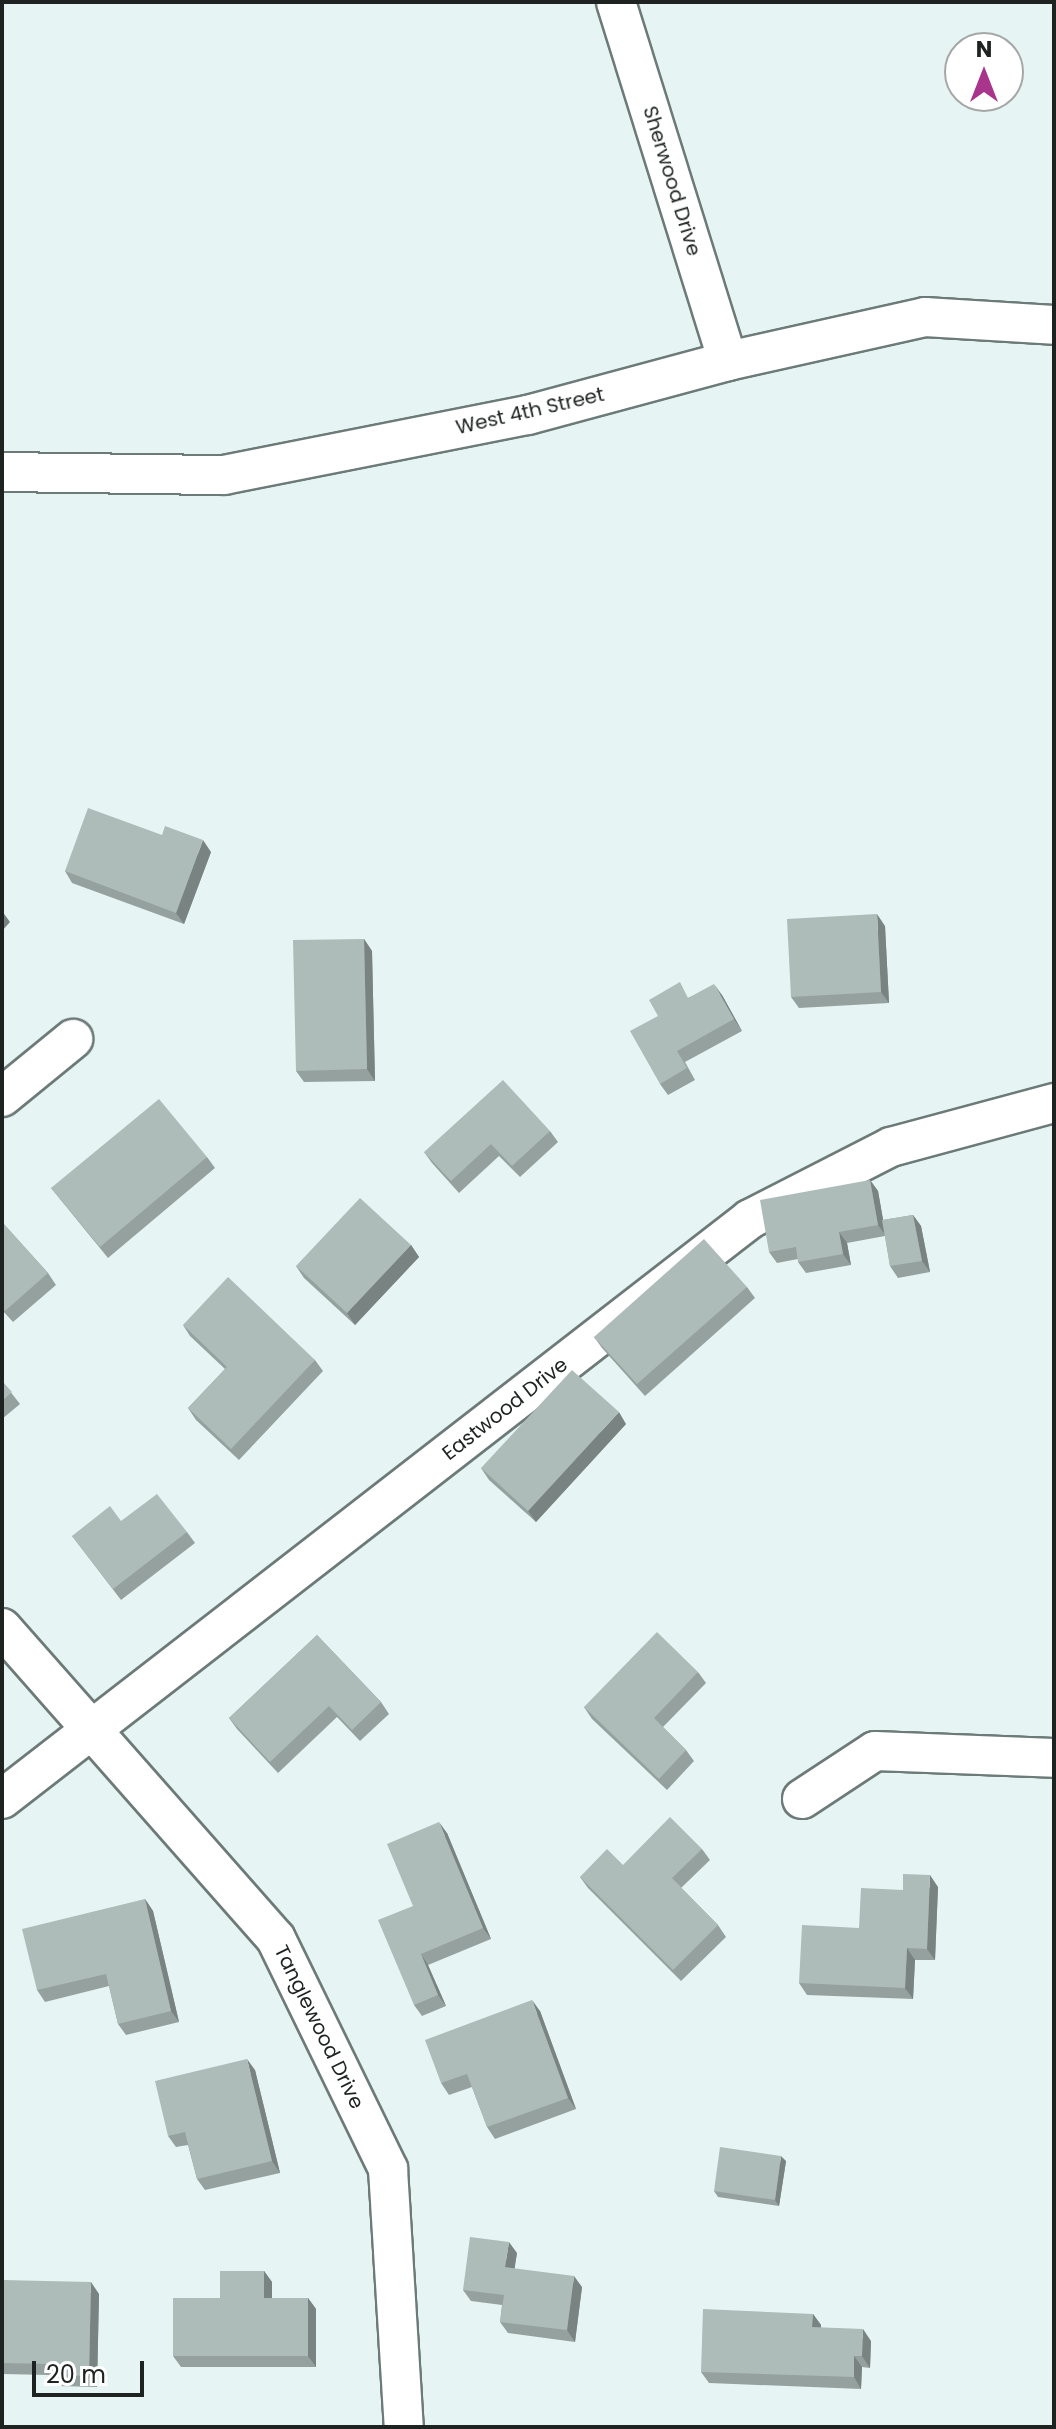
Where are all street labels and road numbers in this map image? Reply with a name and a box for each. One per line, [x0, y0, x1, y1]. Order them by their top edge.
street label: Sherwood Drive [638, 103, 706, 259]
street label: West 4th Street [453, 382, 607, 440]
street label: Eastwood Drive [438, 1353, 572, 1465]
street label: Tanglewood Drive [269, 1941, 369, 2113]

